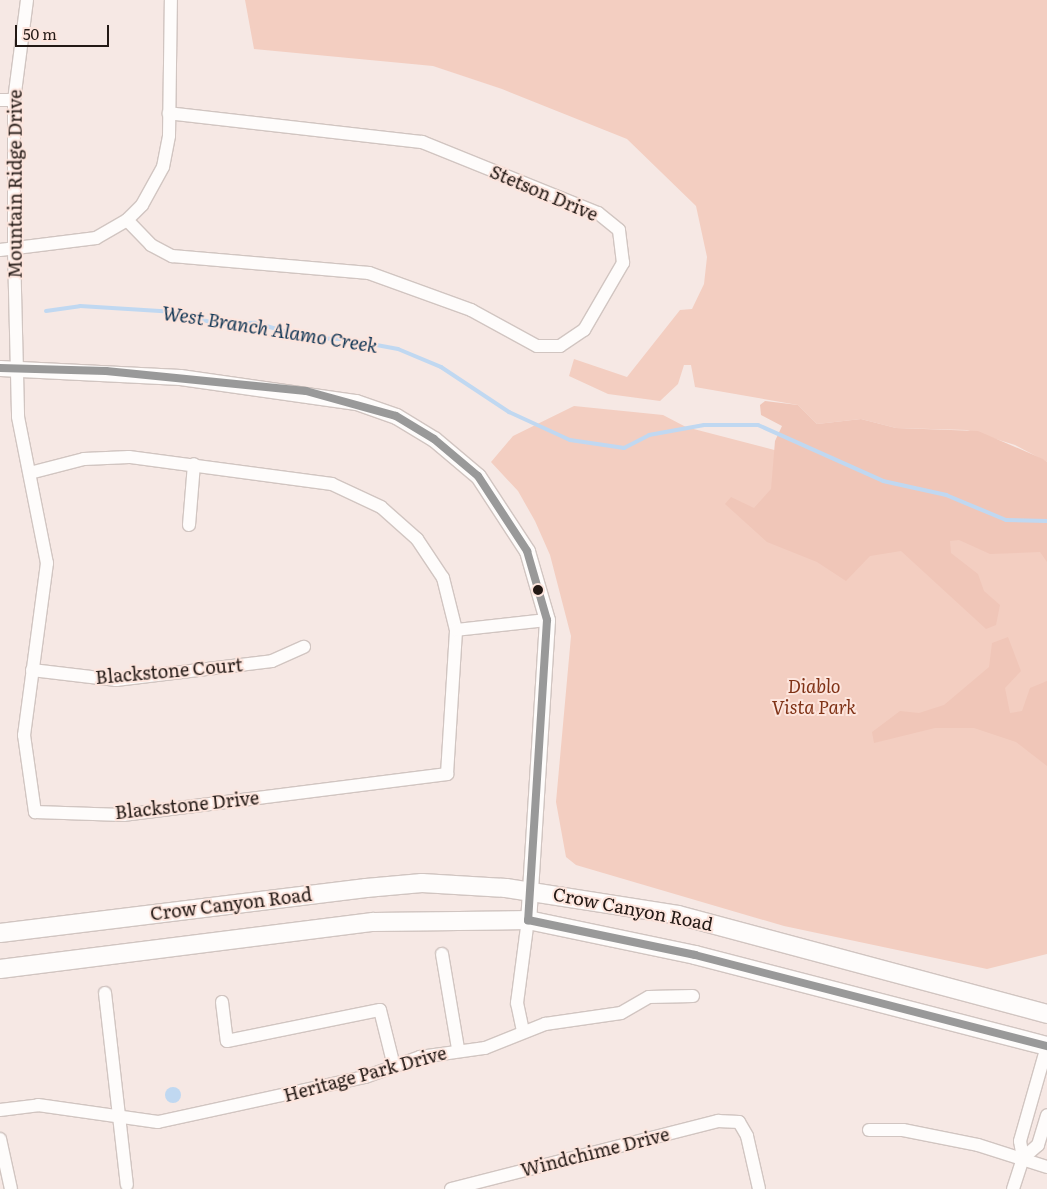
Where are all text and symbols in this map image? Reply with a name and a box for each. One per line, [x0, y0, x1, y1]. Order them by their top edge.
scale bar [18, 15, 111, 47]
text: 50 m [23, 22, 57, 45]
street label: Mountain Ridge Drive [4, 89, 26, 279]
street label: Stetson Drive [487, 161, 601, 225]
water label: West Branch Alamo Creek [161, 301, 379, 357]
unlabelled marker [533, 585, 543, 595]
street label: Blackstone Court [94, 654, 244, 688]
park label: Diablo Vista Park [772, 676, 856, 719]
street label: Blackstone Drive [114, 787, 260, 823]
street label: Crow Canyon Road [149, 883, 313, 925]
street label: Crow Canyon Road [551, 883, 715, 935]
street label: Heritage Park Drive [281, 1042, 449, 1106]
street label: Windchime Drive [519, 1123, 671, 1181]

